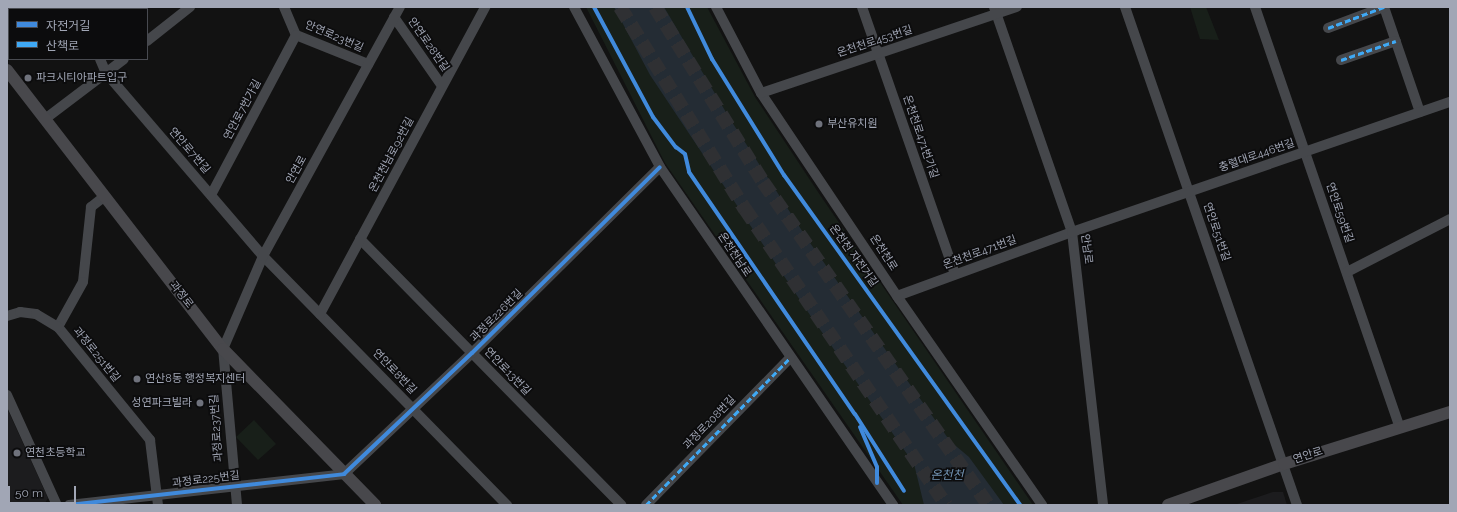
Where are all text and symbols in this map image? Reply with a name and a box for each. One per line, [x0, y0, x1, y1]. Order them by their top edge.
legend [8, 8, 148, 60]
street label: 안연로28번길 [405, 15, 451, 75]
text: 자전거길 [46, 19, 90, 33]
street label: 안연로23번길 [303, 19, 365, 55]
street label: 온천천로453번길 [836, 24, 914, 60]
text: 산책로 [46, 39, 79, 53]
place label: 파크시티아파트입구 [36, 71, 127, 85]
marker: 파크시티아파트입구 [23, 73, 33, 83]
street label: 연안로7번가길 [222, 77, 264, 143]
street label: 온천천로471번가길 [900, 94, 940, 180]
street label: 온천천남로92번길 [367, 115, 417, 195]
place label: 부산유치원 [827, 117, 878, 131]
marker: 부산유치원 [814, 119, 824, 129]
street label: 연안로7번길 [165, 125, 213, 177]
street label: 충렬대로446번길 [1217, 137, 1297, 175]
street label: 안연로 [284, 154, 310, 186]
street label: 연안로59번길 [1322, 181, 1356, 245]
street label: 연안로51번길 [1200, 201, 1232, 263]
street label: 온천천 자전거길 [826, 222, 880, 290]
street label: 온천천남로 [714, 230, 754, 280]
street label: 온천천로 [866, 232, 900, 274]
street label: 안남로 [1078, 233, 1094, 265]
street label: 온천천로471번길 [941, 234, 1019, 272]
street label: 과정로 [166, 279, 196, 311]
street label: 과정로226번길 [468, 287, 526, 345]
street label: 과정로251번길 [70, 325, 122, 385]
street label: 연안로13번길 [481, 345, 533, 399]
street label: 연안로8번길 [369, 347, 419, 397]
place label: 연산8동 행정복지센터 [145, 372, 245, 386]
marker: 연산8동 행정복지센터 [132, 374, 142, 384]
street label: 과정로208번길 [681, 393, 739, 453]
street label: 과정로237번길 [208, 394, 226, 462]
place label: 성연파크빌라 [131, 396, 192, 410]
marker: 성연파크빌라 [195, 398, 205, 408]
street label: 연안로 [1292, 445, 1324, 467]
place label: 연천초등학교 [25, 446, 86, 460]
marker: 연천초등학교 [12, 448, 22, 458]
street label: 과정로225번길 [171, 469, 241, 491]
water label: 온천천 [930, 469, 964, 483]
scale bar [10, 478, 78, 504]
text: 50 m [15, 486, 43, 500]

